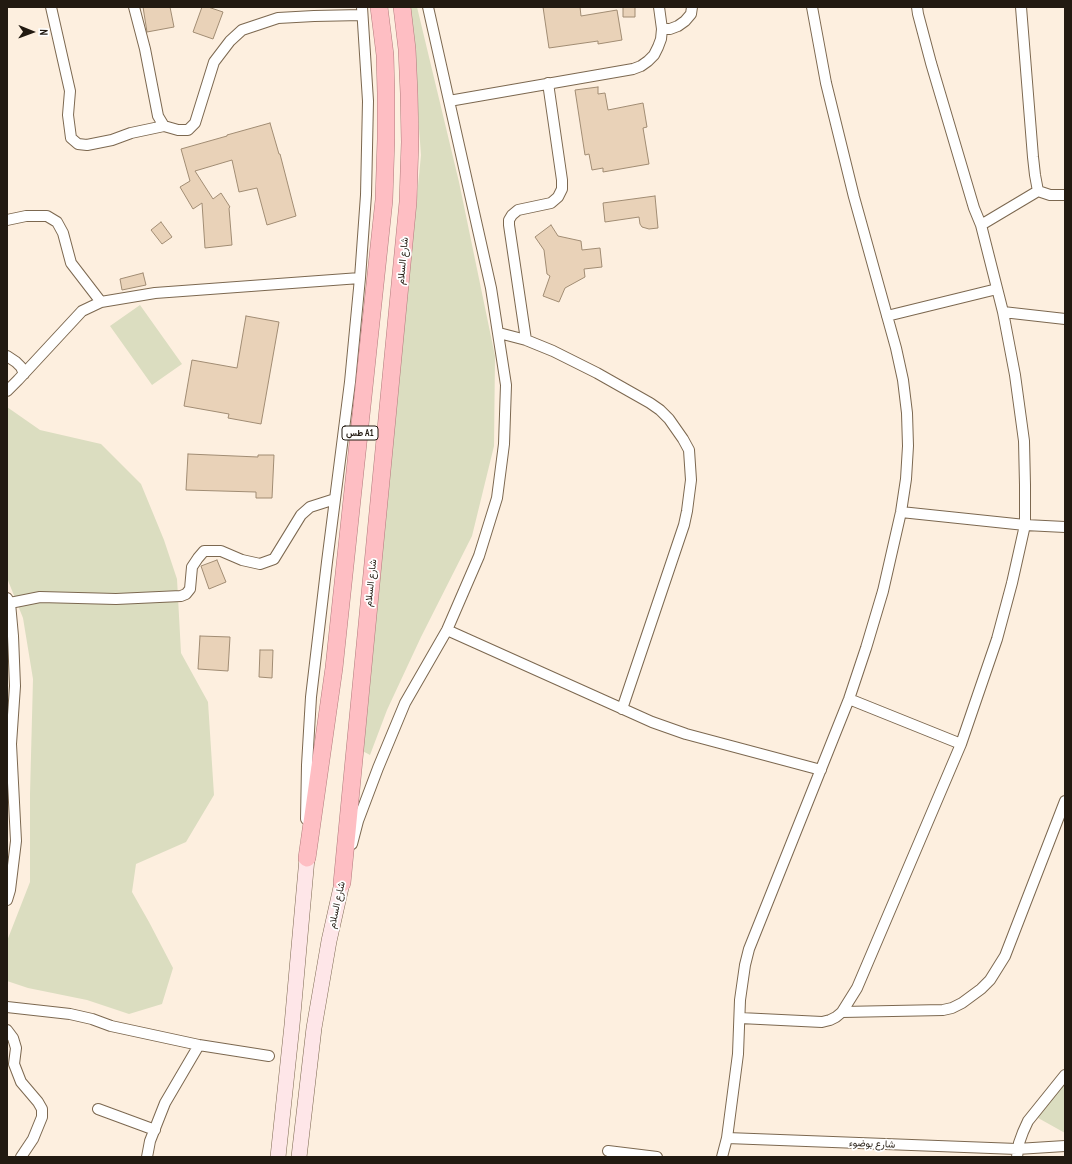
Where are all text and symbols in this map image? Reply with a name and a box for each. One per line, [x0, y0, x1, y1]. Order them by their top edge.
north arrow [12, 12, 52, 52]
text: N [37, 29, 51, 35]
street label: شارع السلام [395, 237, 411, 285]
road number: طس A1 [342, 426, 378, 440]
street label: شارع السلام [363, 559, 379, 607]
street label: شارع السلام [326, 880, 348, 930]
street label: شارع بوضوء [849, 1137, 895, 1151]

